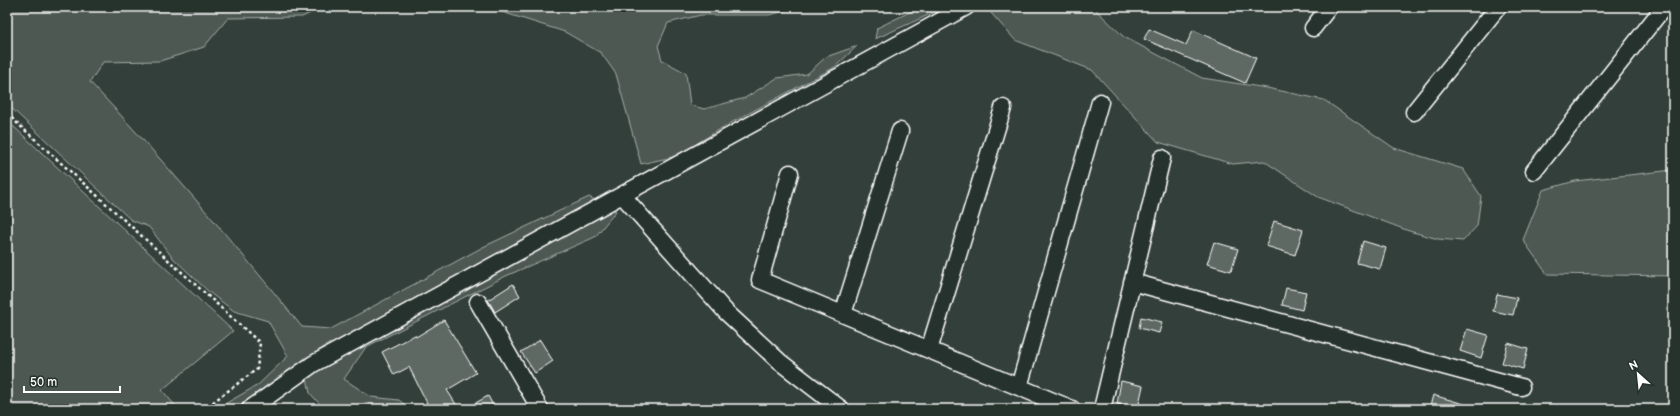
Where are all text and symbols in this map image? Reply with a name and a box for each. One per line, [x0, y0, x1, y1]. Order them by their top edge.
north arrow [1618, 354, 1658, 394]
text: N [1627, 358, 1640, 373]
scale bar [24, 368, 120, 394]
text: 50 m [30, 375, 57, 390]

